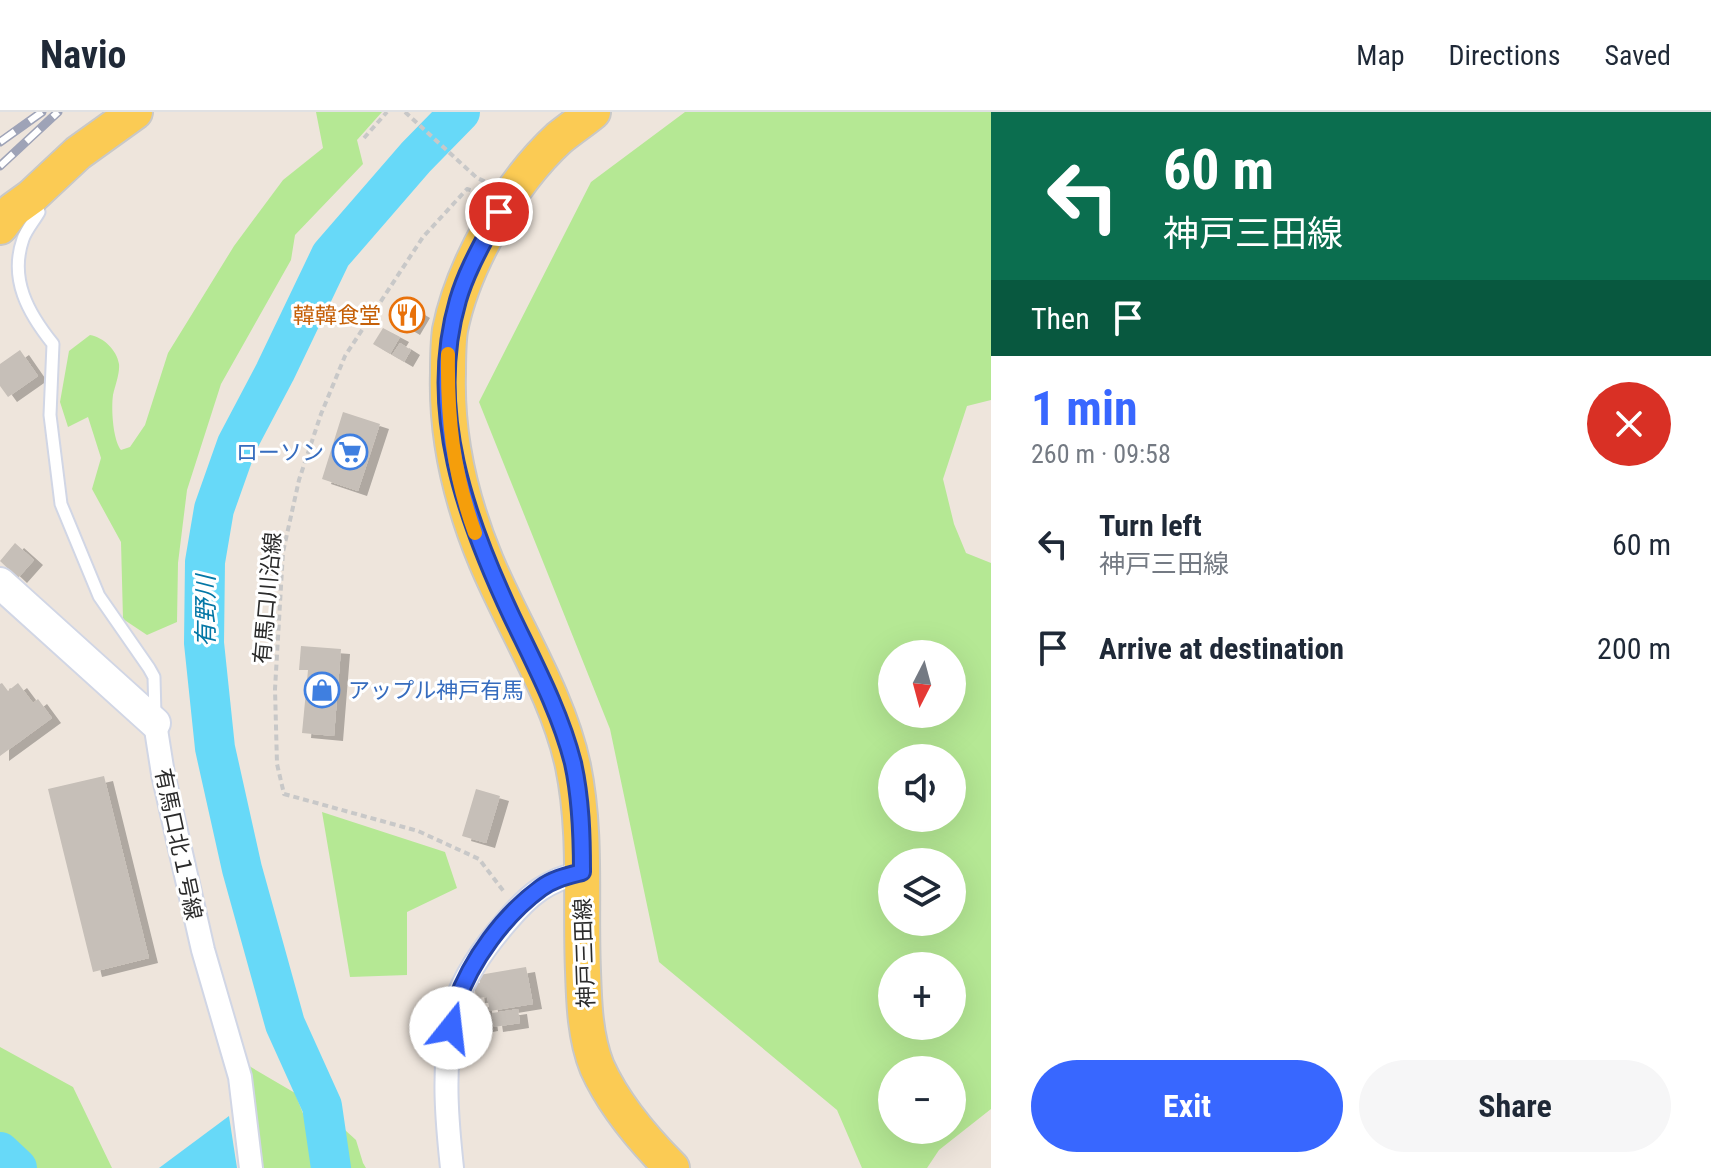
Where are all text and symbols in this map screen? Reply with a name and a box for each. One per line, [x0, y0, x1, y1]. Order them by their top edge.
text: Navio [40, 33, 126, 77]
text: Map [1356, 39, 1405, 72]
text: Directions [1449, 39, 1560, 72]
text: Saved [1604, 39, 1671, 72]
text: 60 m [1163, 137, 1274, 203]
icon: left [1031, 144, 1135, 248]
pin [465, 178, 533, 246]
icon: arrive [477, 190, 521, 234]
text: 神戸三田線 [1163, 213, 1343, 255]
restaurant icon: 韓韓食堂 [388, 296, 426, 334]
icon: arrive [1106, 296, 1150, 340]
text: Then [1031, 301, 1090, 336]
place label: 韓韓食堂 [293, 303, 381, 328]
text: 1 min [1031, 380, 1138, 437]
button: close [1587, 382, 1671, 466]
supermarket icon: ローソン [331, 433, 369, 471]
text: 260 m · 09:58 [1031, 439, 1171, 469]
place label: ローソン [236, 440, 324, 465]
text: Turn left [1099, 508, 1202, 543]
icon: left [1031, 522, 1075, 566]
text: 60 m [1612, 527, 1671, 562]
street label: 有馬口川沿線 [249, 531, 286, 665]
text: 神戸三田線 [1099, 549, 1229, 579]
water label: 有野川 [192, 572, 220, 647]
icon: arrive [1031, 626, 1075, 670]
text: Arrive at destination [1099, 631, 1344, 666]
text: 200 m [1597, 631, 1671, 666]
north arrow [878, 640, 966, 728]
map controls [878, 640, 966, 1144]
shop icon: アップル神戸有馬 [303, 671, 341, 709]
place label: アップル神戸有馬 [348, 678, 524, 703]
button: sound [878, 744, 966, 832]
street label: 有馬口北１号線 [150, 766, 207, 922]
button: layers [878, 848, 966, 936]
street label: 神戸三田線 [570, 898, 599, 1008]
button: + [878, 952, 966, 1040]
position arrow [409, 986, 493, 1070]
button: − [878, 1056, 966, 1144]
button: Exit [1031, 1060, 1343, 1152]
button: Share [1359, 1060, 1671, 1152]

